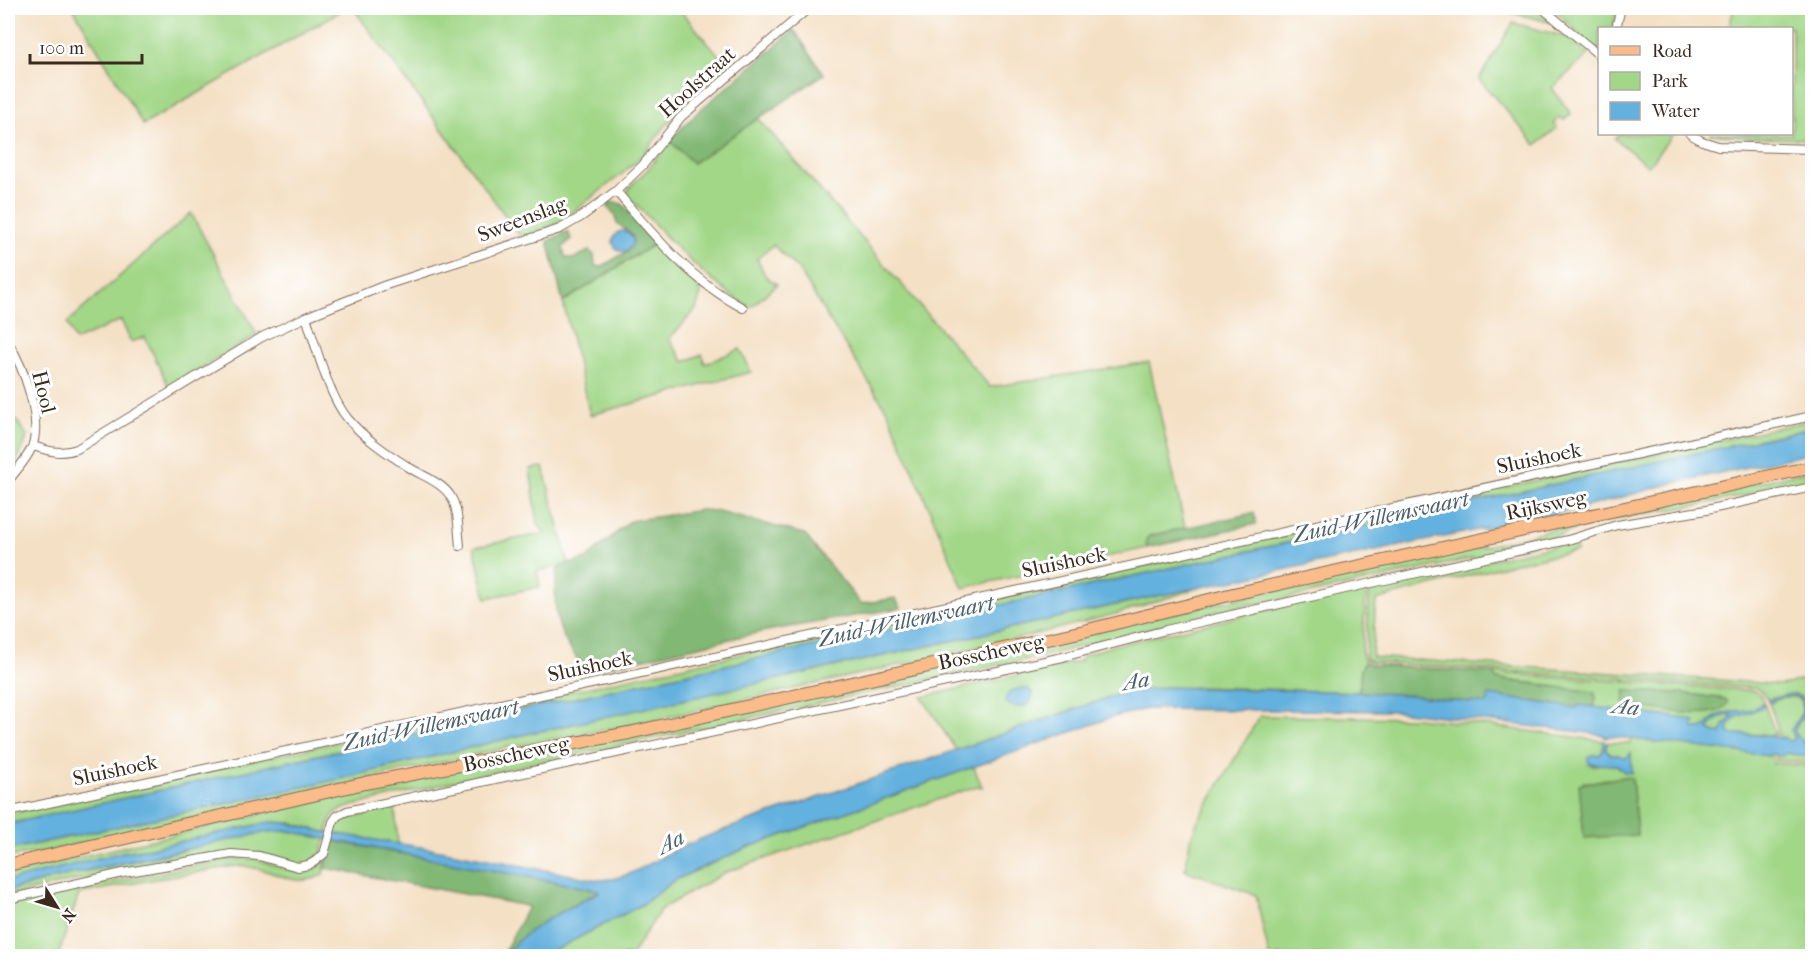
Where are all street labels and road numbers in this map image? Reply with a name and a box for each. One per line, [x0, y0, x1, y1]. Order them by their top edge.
street label: Hoolstraat [654, 41, 740, 122]
street label: Sweenslag [474, 191, 570, 247]
street label: Hool [27, 368, 61, 416]
street label: Sluishoek [1495, 437, 1584, 479]
street label: Rijksweg [1503, 485, 1589, 525]
street label: Sluishoek [1020, 541, 1109, 583]
street label: Bosscheweg [936, 629, 1047, 675]
street label: Sluishoek [546, 645, 635, 687]
street label: Bosscheweg [461, 731, 572, 777]
street label: Sluishoek [71, 749, 160, 791]

